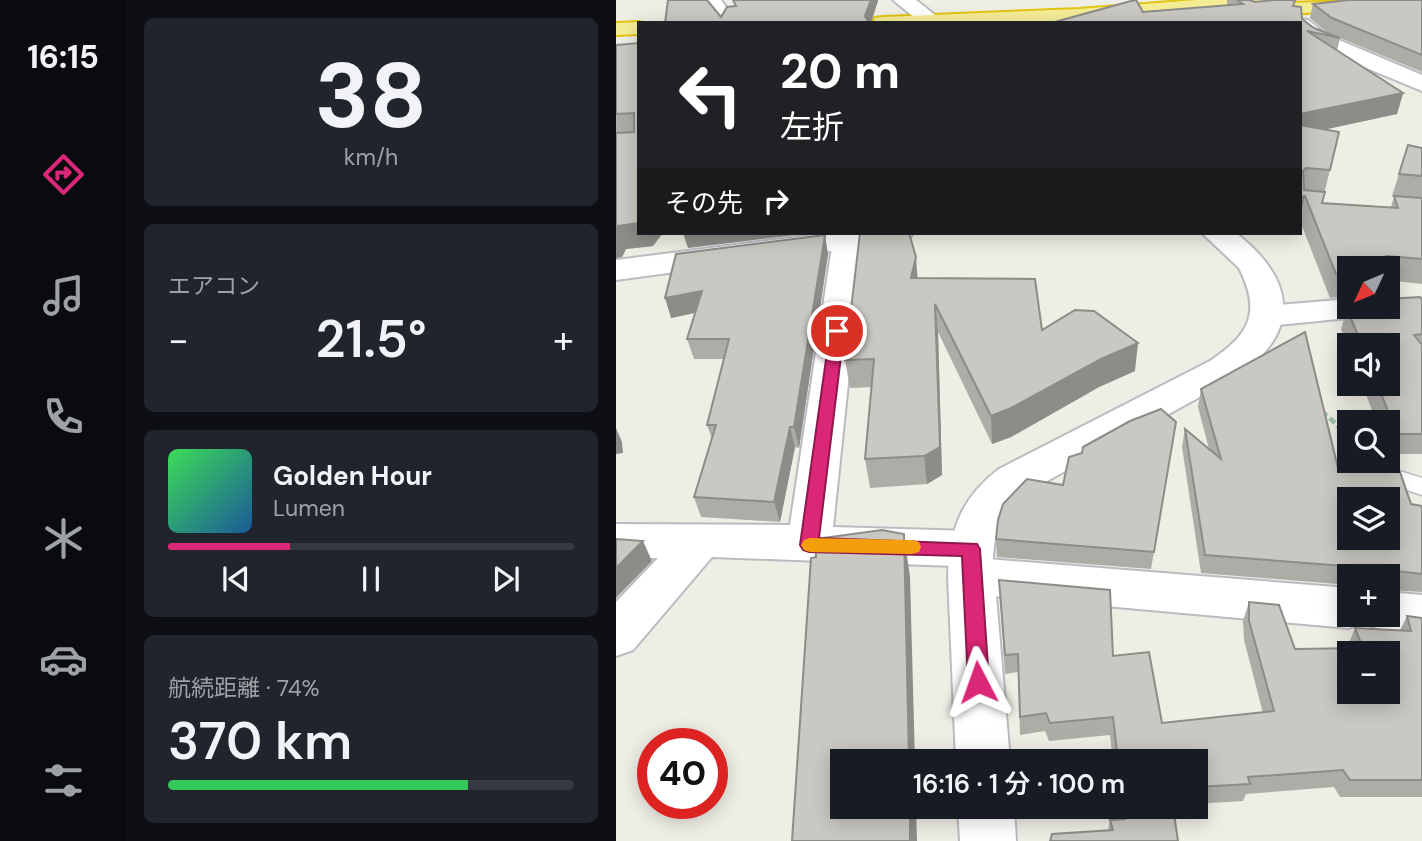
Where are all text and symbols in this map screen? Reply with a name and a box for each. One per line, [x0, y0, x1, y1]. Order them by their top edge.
text: 16:15 [27, 36, 99, 78]
text: 38 [315, 37, 427, 155]
text: 20 m [780, 39, 900, 103]
icon: left [665, 49, 756, 140]
text: 左折 [780, 106, 844, 148]
text: km/h [344, 142, 398, 172]
icon: directions [39, 150, 88, 199]
icon: right [757, 182, 795, 220]
text: その先 [665, 186, 743, 220]
north arrow [1337, 256, 1400, 318]
map controls [1337, 256, 1400, 704]
icon: music [39, 271, 88, 320]
text: エアコン [168, 271, 260, 301]
pin [807, 301, 867, 361]
text: 21.5° [315, 305, 427, 373]
icon: arrive [818, 312, 856, 350]
text: − [168, 315, 189, 365]
text: + [553, 315, 574, 365]
button: sound [1337, 333, 1400, 396]
icon: phone [39, 392, 88, 441]
button: search [1337, 410, 1400, 473]
text: Golden Hour [273, 459, 432, 493]
button: layers [1337, 487, 1400, 550]
text: Lumen [273, 493, 345, 523]
icon: climate [39, 514, 88, 563]
icon: previous [217, 560, 255, 598]
icon: pause [352, 560, 390, 598]
icon: next [487, 560, 525, 598]
button: + [1337, 564, 1400, 627]
icon: car [39, 635, 88, 684]
button: − [1337, 641, 1400, 704]
position arrow [941, 645, 1015, 719]
text: 航続距離 · 74% [168, 673, 320, 703]
text: 370 km [168, 707, 352, 775]
speed limit sign: 40 [637, 728, 728, 819]
icon: filters [39, 756, 88, 805]
text: 16:16 · 1 分 · 100 m [913, 767, 1125, 801]

